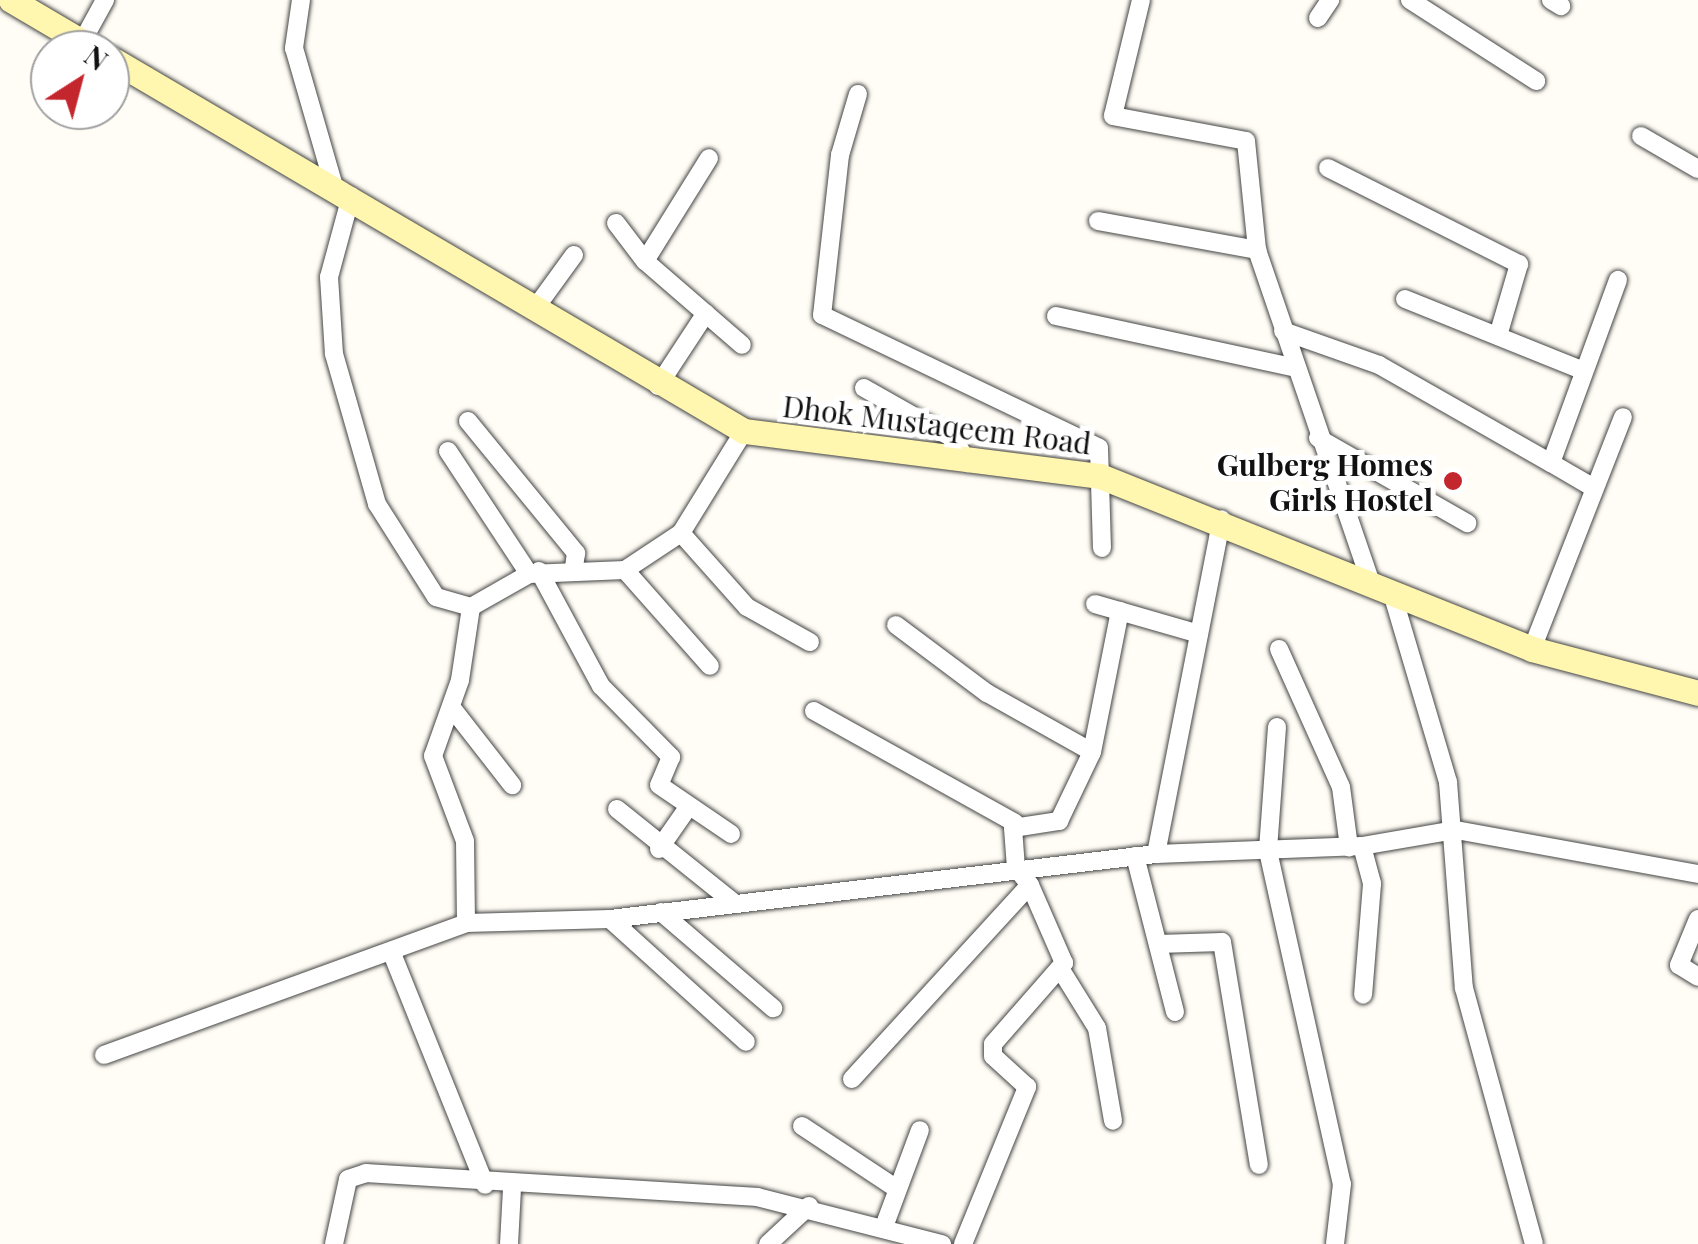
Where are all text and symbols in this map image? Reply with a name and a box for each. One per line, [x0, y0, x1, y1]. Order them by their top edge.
north arrow [30, 30, 130, 130]
text: N [78, 36, 116, 78]
street label: Dhok Mustaqeem Road [781, 387, 1093, 461]
place label: Gulberg Homes Girls Hostel [1217, 446, 1433, 516]
marker: Gulberg Homes Girls Hostel [1442, 470, 1464, 492]

